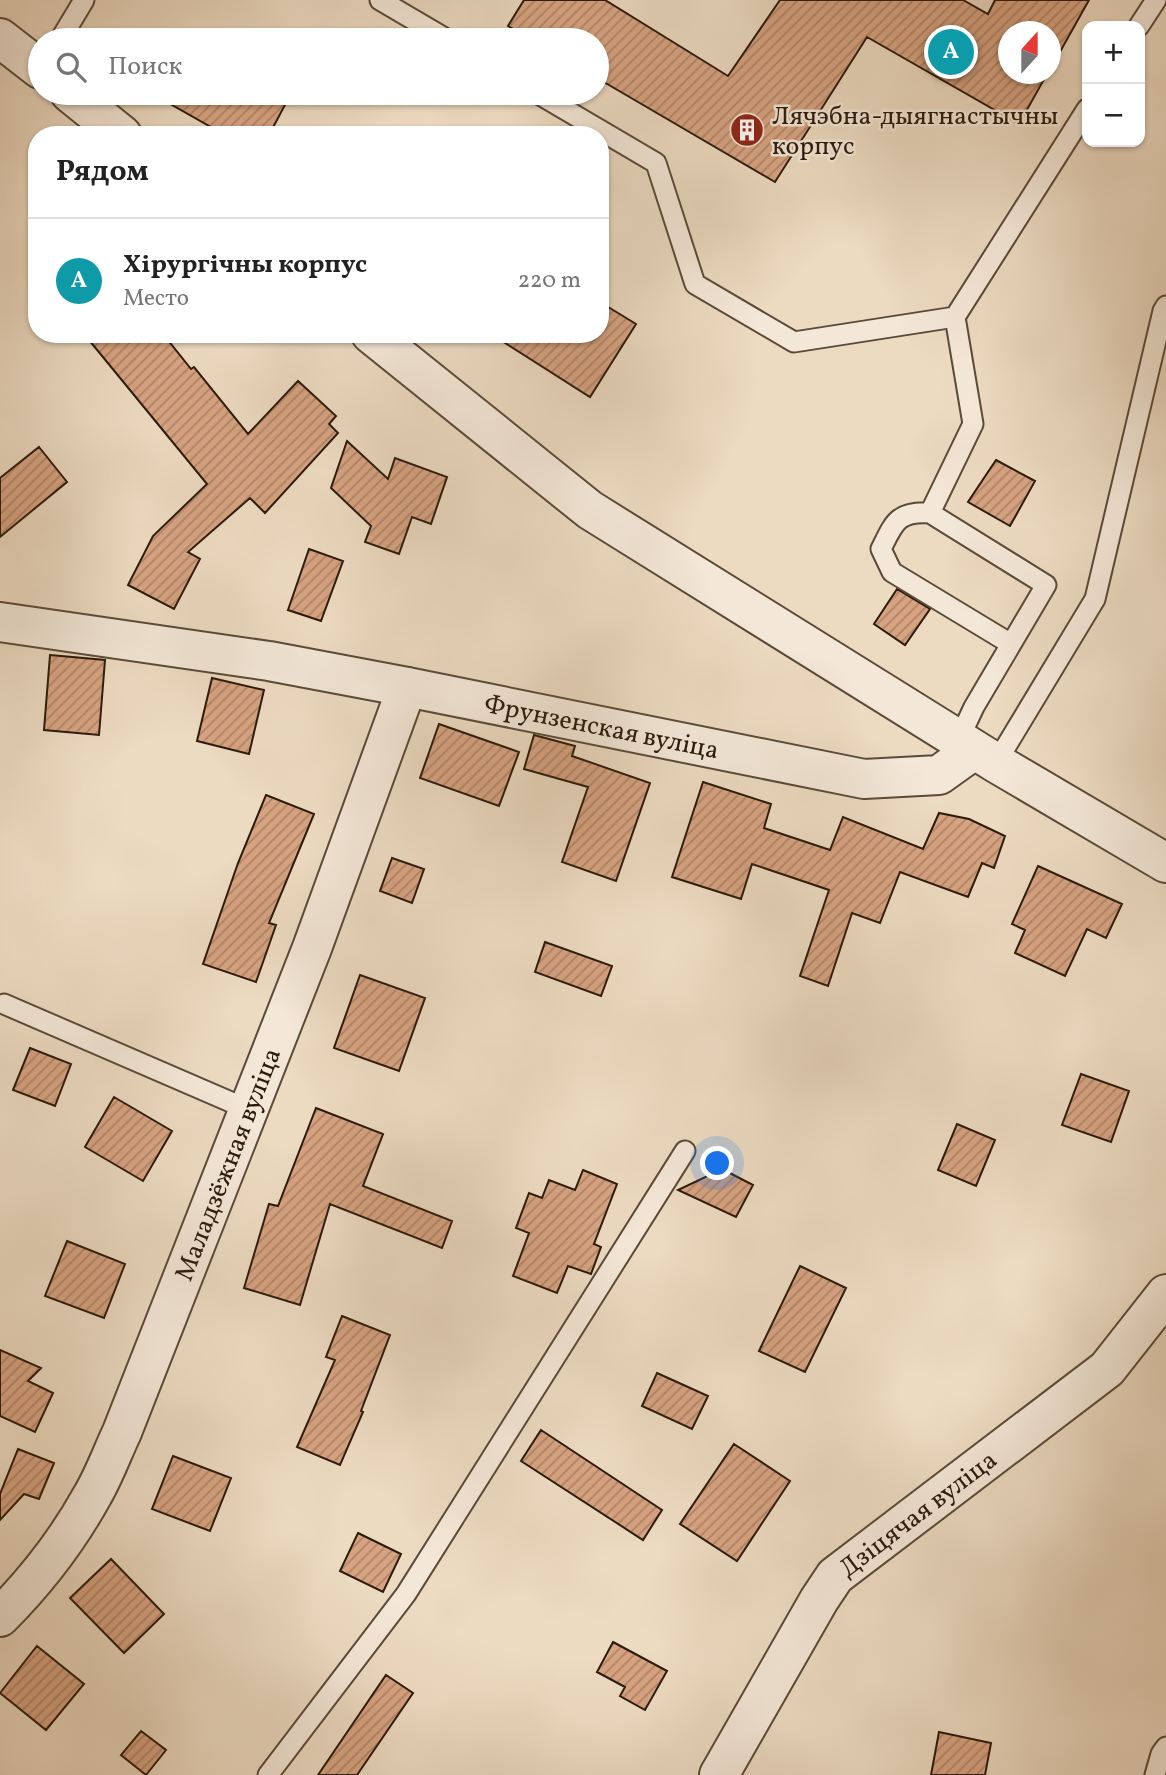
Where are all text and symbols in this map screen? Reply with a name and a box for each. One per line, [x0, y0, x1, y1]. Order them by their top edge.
north arrow [998, 21, 1061, 84]
map controls [1082, 21, 1145, 147]
button: + [1082, 21, 1145, 84]
pin: A [928, 26, 974, 78]
search box [28, 28, 609, 105]
icon: search [52, 48, 90, 86]
text: Поиск [108, 49, 182, 85]
button: − [1082, 84, 1145, 147]
place label: Лячэбна-дыягнастычны корпус [772, 99, 1058, 165]
building icon: Лячэбна-дыягнастычны корпус [728, 111, 766, 149]
text: Рядом [56, 151, 149, 193]
text: Хірургічны корпус [123, 247, 367, 283]
text: A [71, 265, 87, 297]
text: 220 m [518, 265, 581, 297]
text: Место [123, 283, 189, 315]
street label: Фрунзенская вуліца [481, 687, 722, 769]
street label: Маладзёжная вуліца [167, 1043, 291, 1287]
your location [700, 1146, 734, 1180]
street label: Дзіцячая вуліца [832, 1443, 1005, 1587]

